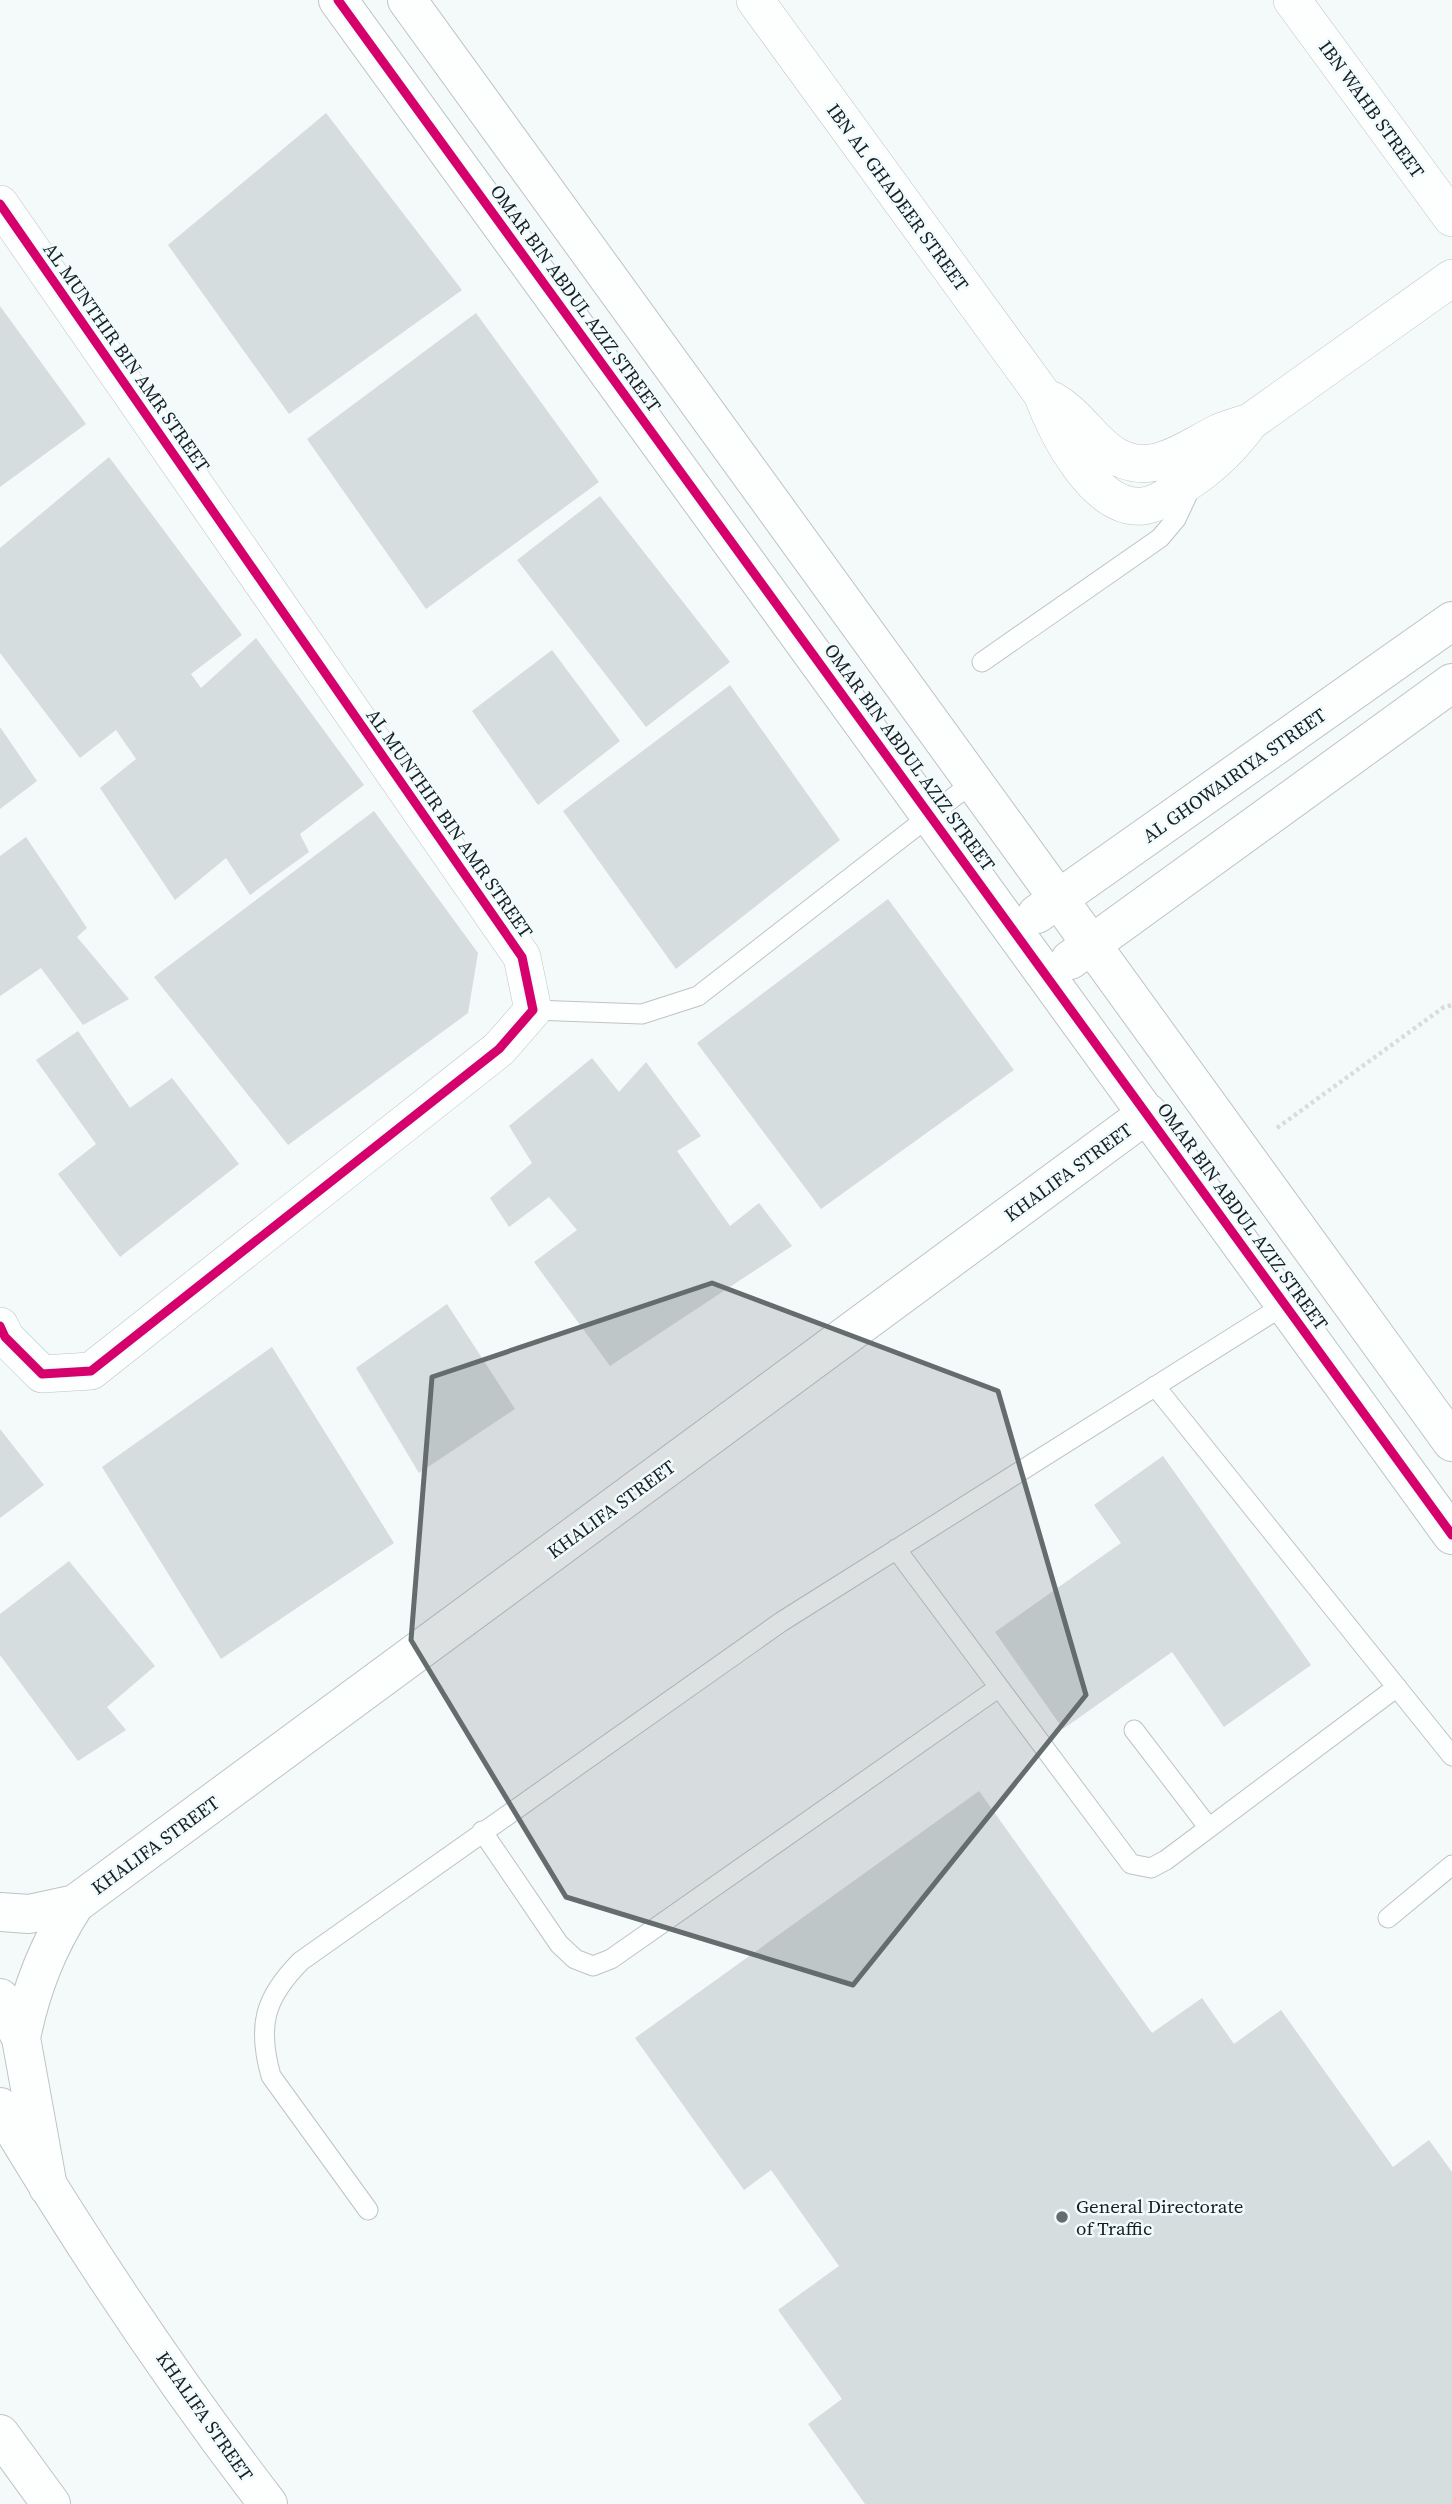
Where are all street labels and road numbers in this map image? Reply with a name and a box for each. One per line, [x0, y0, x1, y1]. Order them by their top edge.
street label: IBN WAHB STREET [1313, 35, 1431, 183]
street label: IBN AL GHADEER STREET [821, 98, 975, 296]
street label: OMAR BIN ABDUL AZIZ STREET [485, 179, 668, 417]
street label: AL MUNTHIR BIN AMR STREET [38, 237, 217, 477]
street label: OMAR BIN ABDUL AZIZ STREET [819, 638, 1002, 876]
street label: AL GHOWAIRIYA STREET [1137, 701, 1331, 848]
street label: AL MUNTHIR BIN AMR STREET [361, 703, 540, 943]
street label: OMAR BIN ABDUL AZIZ STREET [1152, 1097, 1335, 1335]
street label: KHALIFA STREET [999, 1116, 1138, 1227]
street label: KHALIFA STREET [542, 1453, 681, 1564]
street label: KHALIFA STREET [86, 1789, 225, 1900]
street label: KHALIFA STREET [151, 2346, 260, 2486]

